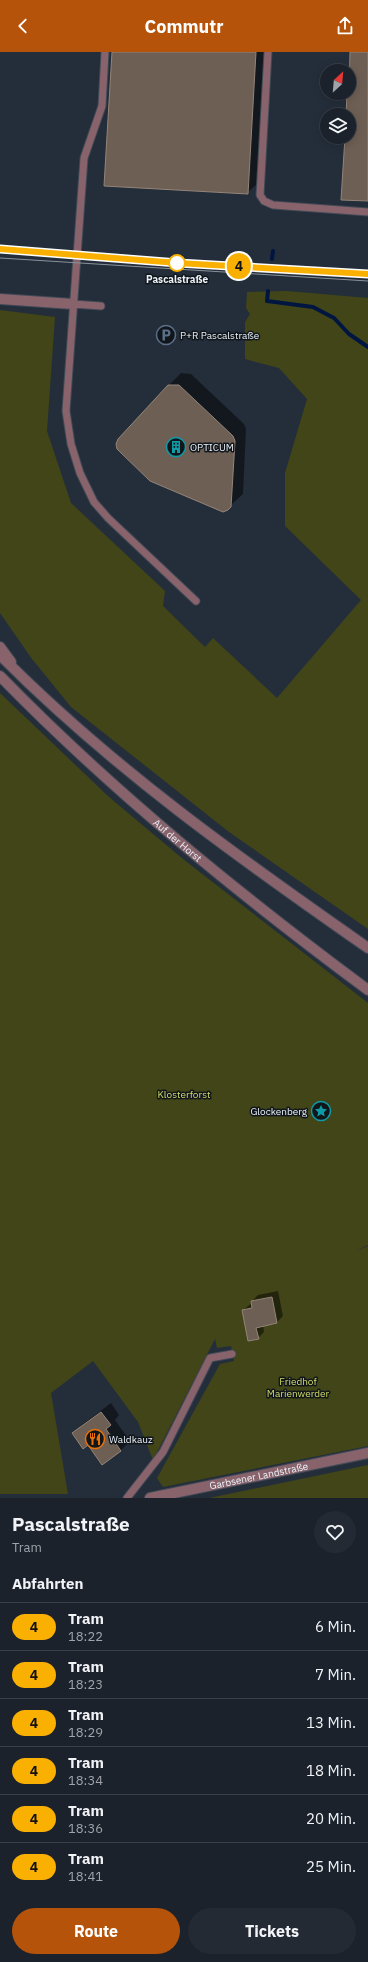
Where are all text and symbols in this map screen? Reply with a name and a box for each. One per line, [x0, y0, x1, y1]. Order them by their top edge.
icon: back [12, 15, 34, 37]
text: Commutr [145, 15, 223, 38]
icon: share [334, 15, 356, 37]
north arrow [320, 64, 356, 100]
map controls [320, 64, 356, 144]
button: layers [320, 108, 356, 144]
line badge: 4 [226, 253, 252, 279]
marker: Pascalstraße [168, 254, 186, 272]
text: 4 [235, 257, 243, 275]
place label: Pascalstraße [146, 273, 208, 286]
parking icon: P+R Pascalstraße [155, 324, 177, 346]
place label: P+R Pascalstraße [180, 329, 260, 342]
building icon: OPTICUM [165, 436, 187, 458]
place label: OPTICUM [190, 441, 234, 454]
street label: Auf der Horst [151, 816, 205, 865]
park label: Klosterforst [158, 1088, 211, 1101]
place icon: Glockenberg [310, 1100, 332, 1122]
place label: Glockenberg [250, 1105, 308, 1118]
park label: Friedhof Marienwerder [267, 1375, 330, 1400]
restaurant icon: Waldkauz [84, 1428, 106, 1450]
place label: Waldkauz [109, 1433, 153, 1446]
street label: Garbsener Landstraße [208, 1459, 310, 1492]
button: heart [314, 1511, 356, 1553]
text: Pascalstraße [12, 1512, 130, 1536]
text: Tram [12, 1539, 42, 1556]
text: Abfahrten [12, 1574, 83, 1593]
text: Tram [68, 1609, 104, 1628]
text: 6 Min. [315, 1617, 356, 1636]
text: 4 [30, 1618, 38, 1636]
text: 18:22 [68, 1628, 103, 1645]
text: Tram [68, 1657, 104, 1676]
text: 7 Min. [315, 1665, 356, 1684]
text: 4 [30, 1666, 38, 1684]
text: 18:23 [68, 1676, 103, 1693]
text: Tram [68, 1705, 104, 1724]
text: 13 Min. [306, 1713, 356, 1732]
text: 4 [30, 1714, 38, 1732]
text: 18:29 [68, 1724, 103, 1741]
text: Tram [68, 1753, 104, 1772]
text: 18 Min. [306, 1761, 356, 1780]
text: 4 [30, 1762, 38, 1780]
text: 18:34 [68, 1772, 103, 1789]
text: Tram [68, 1801, 104, 1820]
text: 20 Min. [306, 1809, 356, 1828]
text: 4 [30, 1810, 38, 1828]
text: 18:36 [68, 1820, 103, 1837]
text: Tram [68, 1849, 104, 1868]
text: 25 Min. [306, 1857, 356, 1876]
text: 4 [30, 1858, 38, 1876]
text: 18:41 [68, 1868, 103, 1885]
button: Route [12, 1908, 180, 1954]
button: Tickets [188, 1908, 356, 1954]

